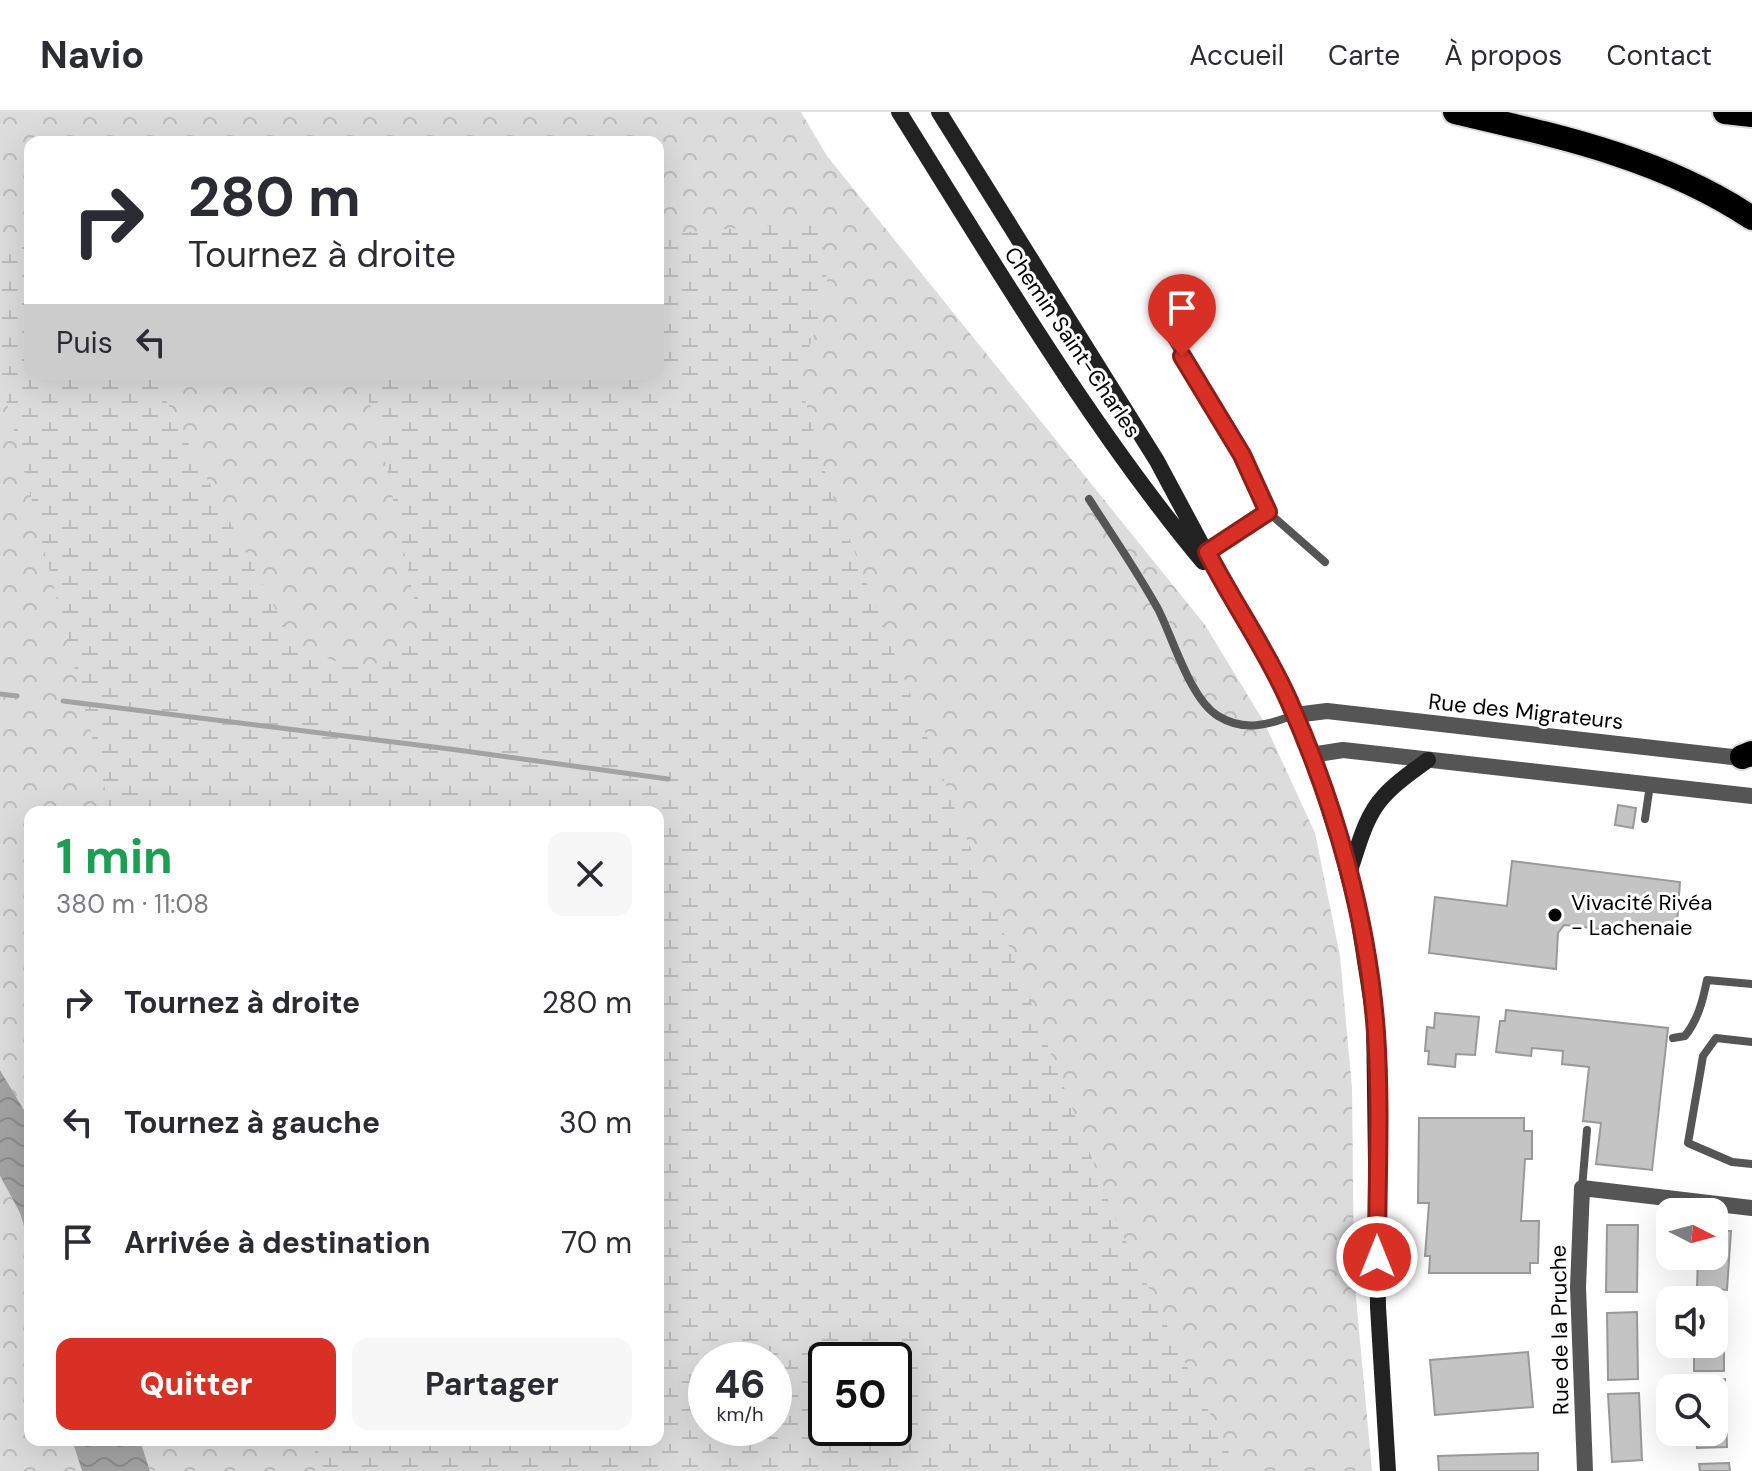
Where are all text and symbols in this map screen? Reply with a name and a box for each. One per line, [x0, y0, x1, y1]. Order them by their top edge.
text: Navio [40, 30, 144, 80]
text: Accueil [1189, 37, 1284, 74]
text: Carte [1328, 37, 1400, 74]
text: À propos [1444, 37, 1562, 74]
text: Contact [1606, 37, 1712, 74]
text: 280 m [188, 160, 361, 233]
icon: right [56, 168, 160, 272]
text: Tournez à droite [188, 231, 456, 278]
street label: Chemin Saint-Charles [998, 241, 1147, 443]
pin [1148, 274, 1216, 356]
icon: arrive [1160, 286, 1204, 330]
icon: left [129, 320, 173, 364]
text: Puis [56, 323, 113, 362]
street label: Rue des Migrateurs [1427, 687, 1625, 736]
text: 1 min [56, 825, 173, 888]
button: close [548, 832, 632, 916]
text: 380 m · 11:08 [56, 887, 209, 921]
place label: Vivacité Rivéa - Lachenaie [1571, 888, 1712, 942]
marker: Vivacité Rivéa - Lachenaie [1546, 906, 1564, 924]
icon: right [56, 980, 100, 1024]
text: Tournez à droite [124, 983, 360, 1022]
text: 280 m [542, 983, 632, 1022]
icon: left [56, 1100, 100, 1144]
text: Tournez à gauche [124, 1103, 380, 1142]
text: 30 m [559, 1103, 632, 1142]
north arrow [1656, 1198, 1728, 1270]
map controls [1656, 1198, 1728, 1446]
position arrow [1335, 1215, 1419, 1299]
icon: arrive [56, 1220, 100, 1264]
text: Arrivée à destination [124, 1223, 430, 1262]
text: 70 m [561, 1223, 632, 1262]
street label: Rue de la Pruche [1544, 1245, 1575, 1415]
button: sound [1656, 1286, 1728, 1358]
button: Quitter [56, 1338, 336, 1430]
button: Partager [352, 1338, 632, 1430]
speed limit sign: 50 [808, 1342, 912, 1446]
text: 46 [714, 1358, 766, 1410]
button: search [1656, 1374, 1728, 1446]
text: km/h [716, 1401, 764, 1427]

